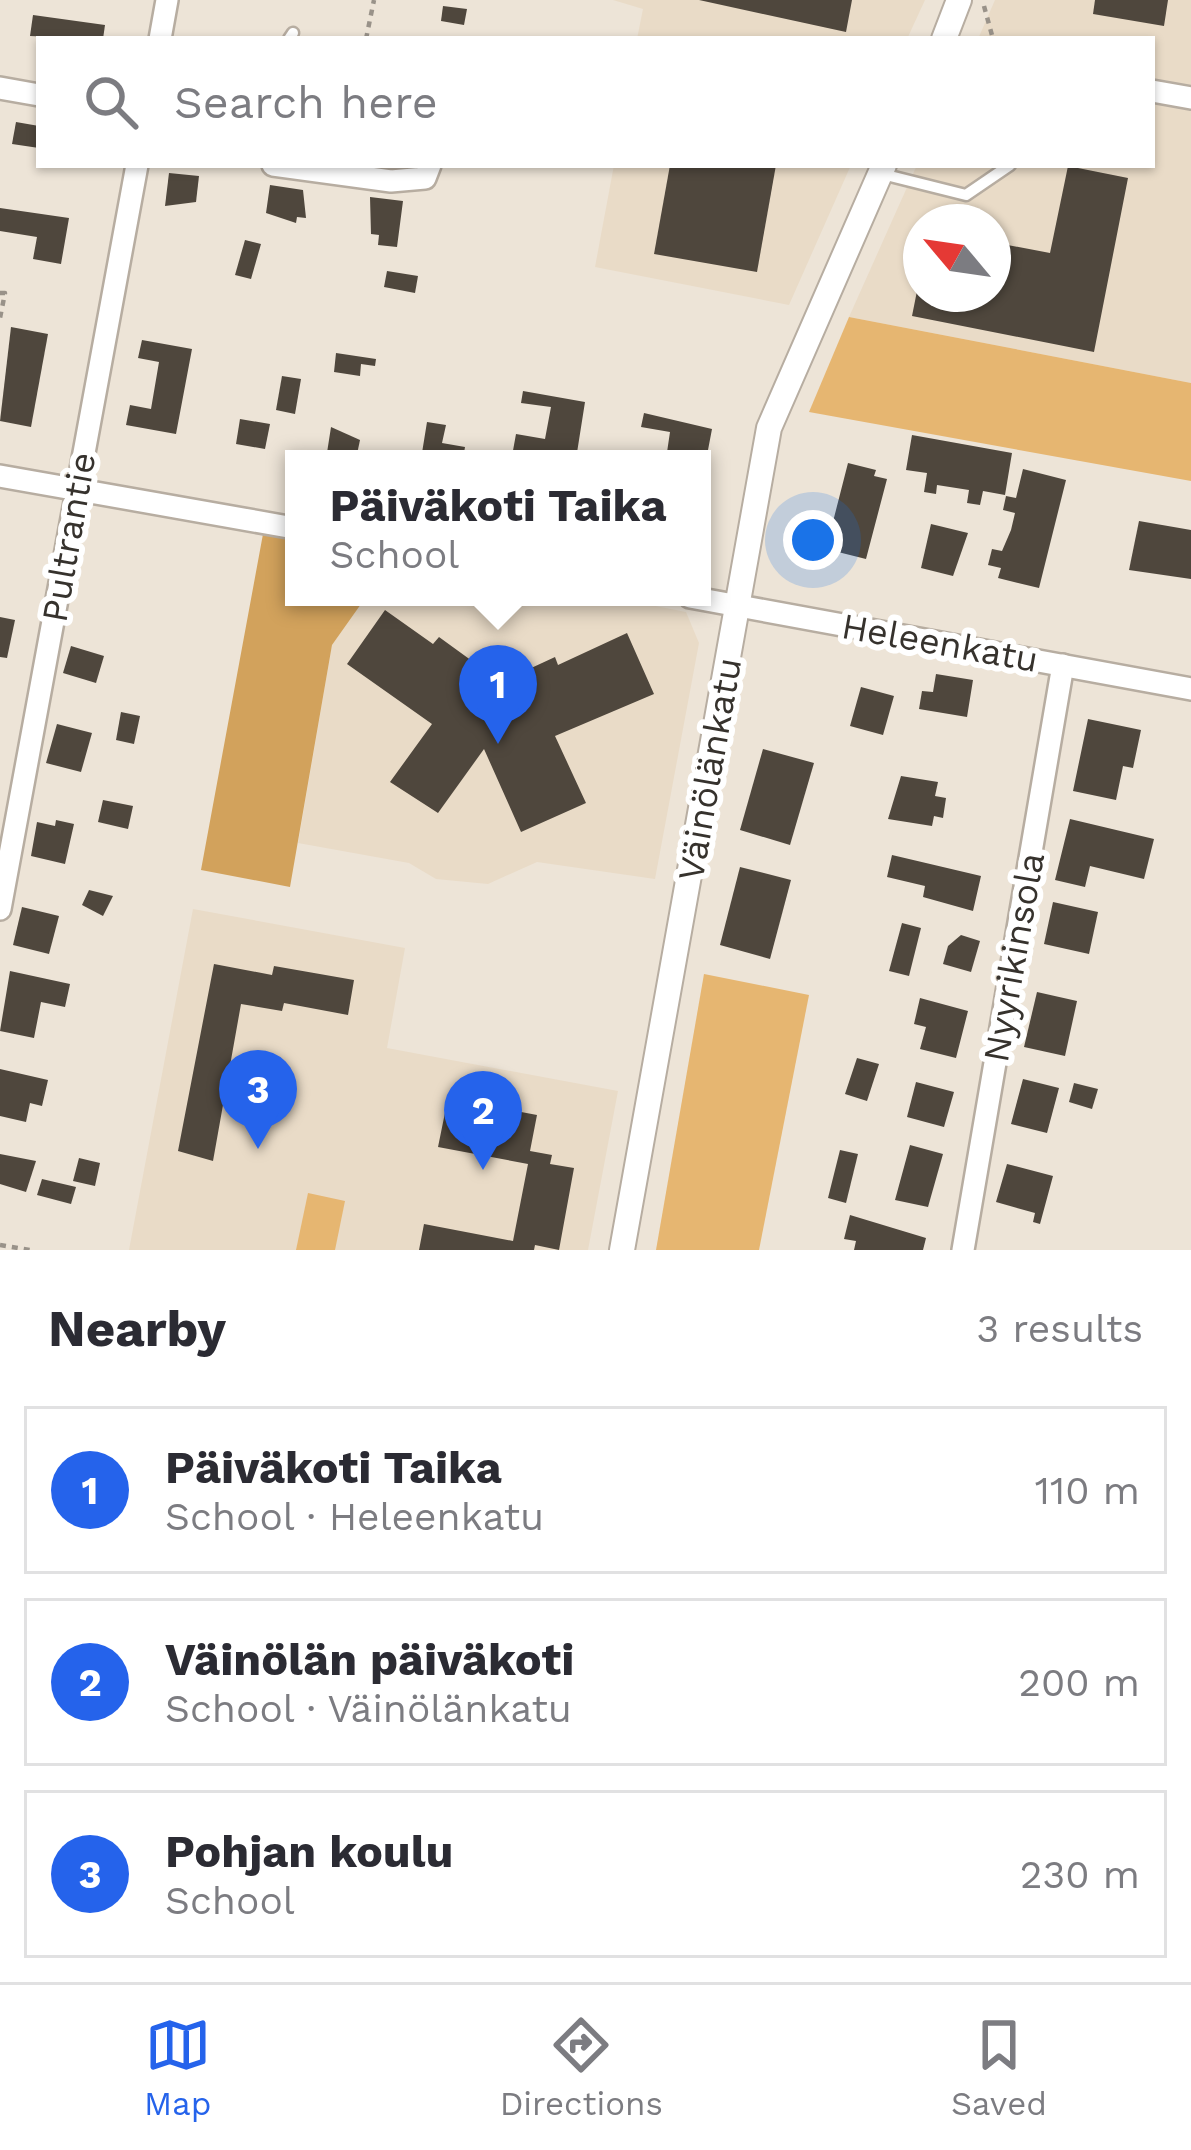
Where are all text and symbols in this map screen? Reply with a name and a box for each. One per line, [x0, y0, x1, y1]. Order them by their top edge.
search box [36, 36, 1155, 168]
icon: search [78, 69, 144, 135]
text: Search here [174, 76, 438, 129]
north arrow [903, 204, 1011, 312]
street label: Pultrantie [33, 449, 105, 625]
popup [285, 450, 711, 606]
text: Päiväkoti Taika [330, 479, 666, 532]
your location [783, 510, 843, 570]
text: School [330, 532, 459, 577]
street label: Heleenkatu [838, 605, 1041, 681]
pin: 1 [459, 645, 537, 744]
street label: Väinölänkatu [670, 654, 750, 884]
street label: Nyyrikinsola [975, 849, 1053, 1065]
pin: 3 [219, 1050, 297, 1149]
pin: 2 [444, 1071, 522, 1170]
text: Nearby [48, 1299, 226, 1358]
text: 3 results [977, 1306, 1143, 1351]
text: Päiväkoti Taika [165, 1441, 502, 1494]
text: 1 [82, 1468, 98, 1513]
text: 110 m [1035, 1468, 1140, 1513]
text: School · Heleenkatu [165, 1494, 544, 1539]
text: Väinölän päiväkoti [165, 1633, 574, 1686]
text: 2 [78, 1660, 102, 1705]
text: 200 m [1018, 1660, 1140, 1705]
text: School · Väinölänkatu [165, 1686, 572, 1731]
text: Pohjan koulu [165, 1825, 453, 1878]
text: 3 [78, 1852, 102, 1897]
text: 230 m [1020, 1852, 1140, 1897]
text: School [165, 1878, 295, 1923]
tab: Map [144, 2012, 211, 2123]
tab: Directions [500, 2012, 663, 2123]
tab: Saved [951, 2012, 1047, 2123]

